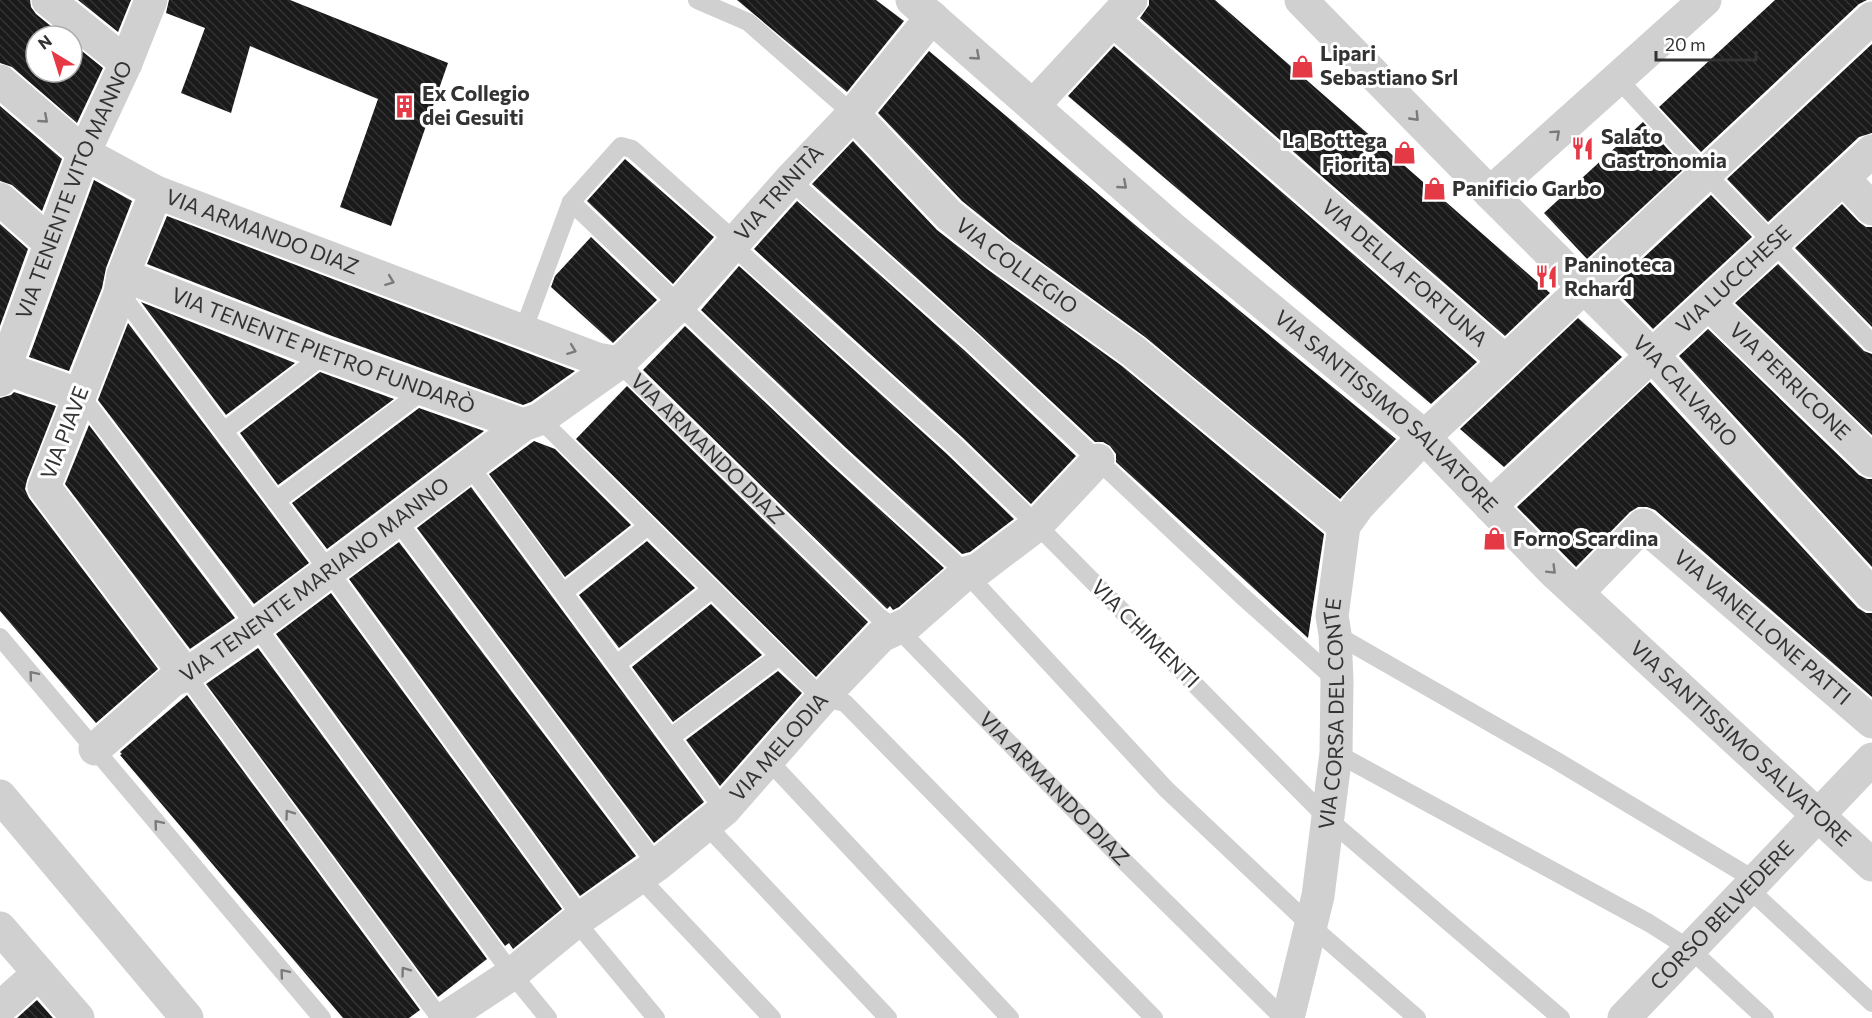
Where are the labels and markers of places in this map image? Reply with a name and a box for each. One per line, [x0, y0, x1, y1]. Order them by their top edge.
place label: Lipari Sebastiano Srl [1320, 40, 1458, 89]
shop icon: Lipari Sebastiano Srl [1289, 53, 1315, 79]
place label: Ex Collegio dei Gesuiti [422, 80, 530, 129]
building icon: Ex Collegio dei Gesuiti [391, 93, 417, 119]
place label: Salato Gastronomia [1601, 123, 1727, 172]
place label: La Bottega Fiorita [1282, 127, 1387, 176]
restaurant icon: Salato Gastronomia [1570, 136, 1596, 162]
shop icon: La Bottega Fiorita [1392, 140, 1418, 166]
place label: Panificio Garbo [1452, 175, 1602, 200]
shop icon: Panificio Garbo [1421, 176, 1447, 202]
place label: Paninoteca Rchard [1564, 251, 1672, 300]
restaurant icon: Paninoteca Rchard [1533, 264, 1559, 290]
place label: Forno Scardina [1513, 525, 1658, 550]
shop icon: Forno Scardina [1482, 526, 1508, 552]

